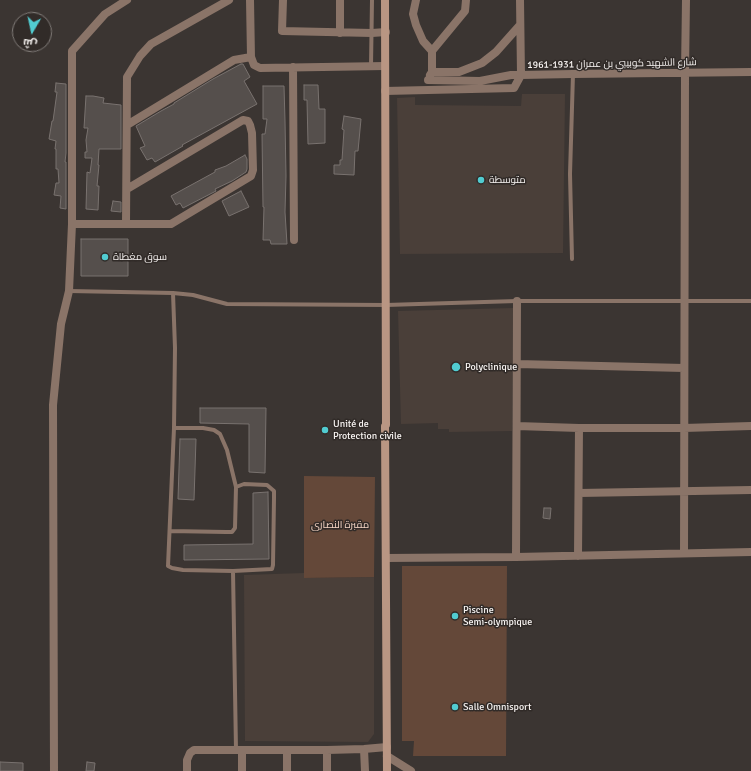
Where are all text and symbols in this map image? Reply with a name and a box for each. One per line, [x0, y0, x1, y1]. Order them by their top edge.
north arrow [12, 12, 52, 52]
text: ش [22, 36, 38, 51]
street label: شارع الشهيد كوبيبي بن عمران 1931-1961 [527, 57, 697, 71]
place label: متوسطة [489, 174, 526, 186]
marker: متوسطة [476, 175, 486, 185]
place label: سوق مغطاة [113, 251, 167, 263]
marker: سوق مغطاة [100, 252, 110, 262]
marker: Polyclinique [450, 361, 462, 373]
place label: Polyclinique [465, 361, 517, 373]
place label: Unité de Protection civile [333, 418, 402, 442]
marker: Unité de Protection civile [320, 425, 330, 435]
park label: مقبرة النصارى [311, 519, 369, 531]
place label: Piscine Semi-olympique [463, 604, 532, 628]
marker: Piscine Semi-olympique [450, 611, 460, 621]
place label: Salle Omnisport [463, 701, 531, 713]
marker: Salle Omnisport [450, 702, 460, 712]

